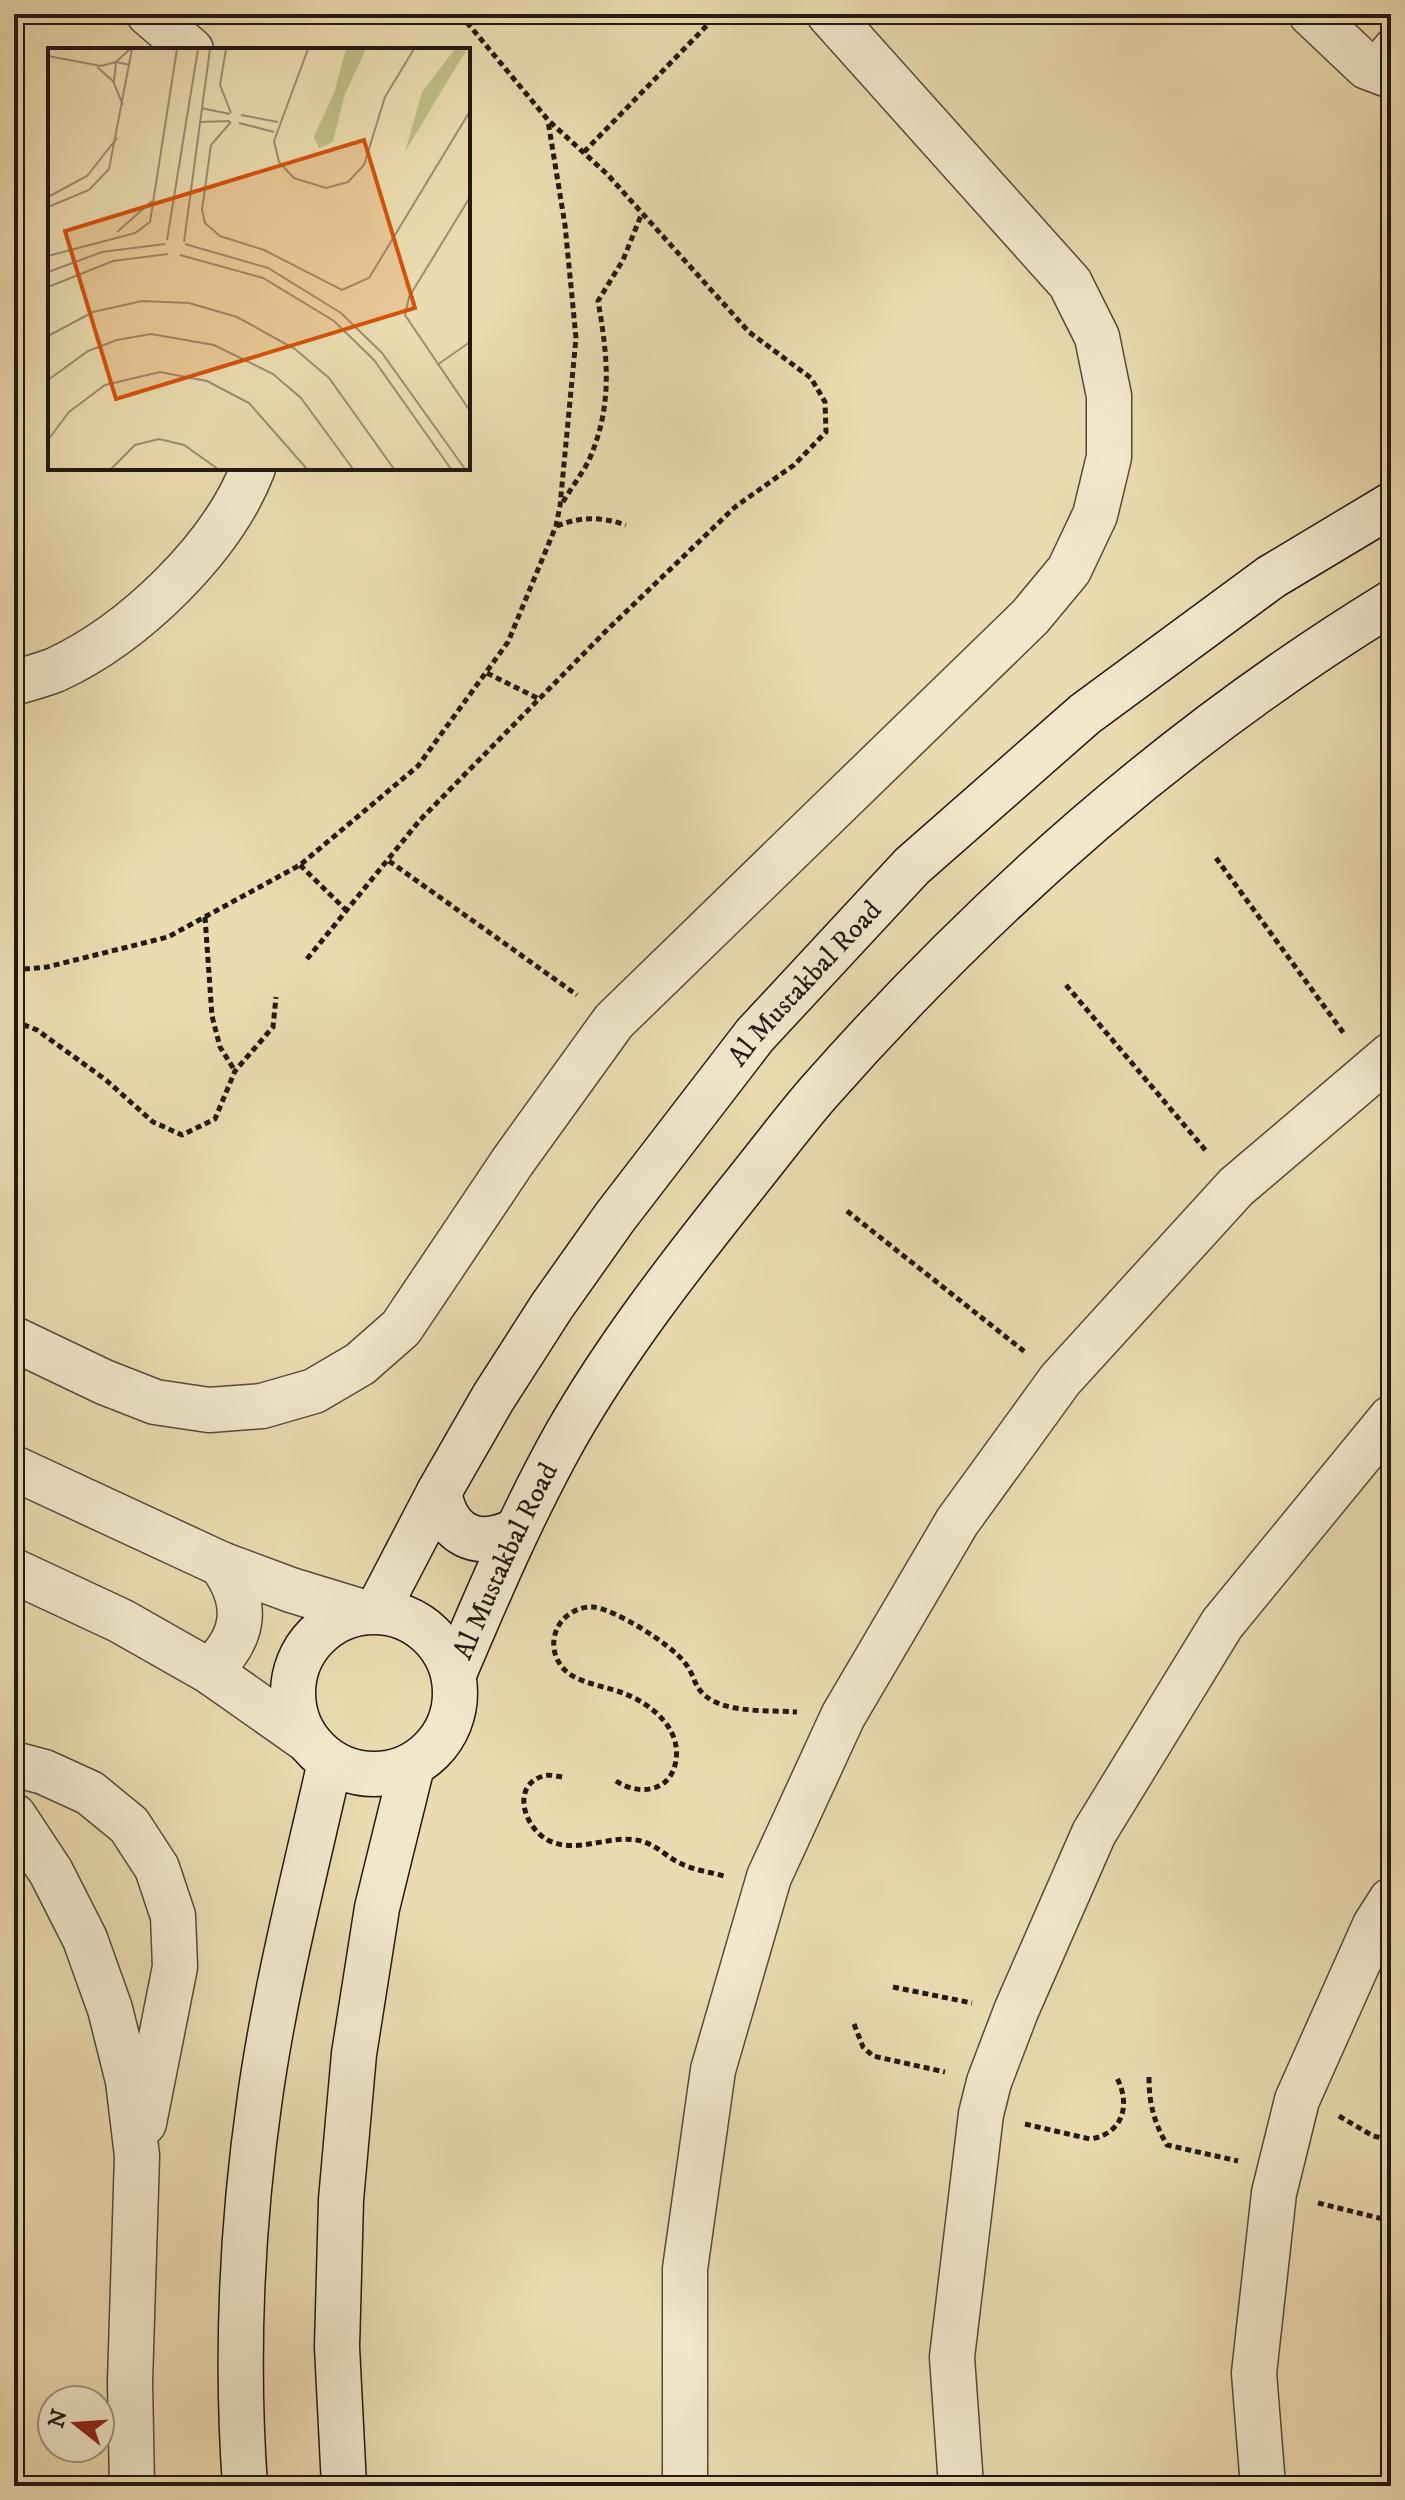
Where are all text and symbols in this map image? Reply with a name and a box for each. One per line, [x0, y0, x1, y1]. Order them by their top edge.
inset map [48, 48, 470, 470]
street label: Al Mustakbal Road [720, 893, 889, 1073]
street label: Al Mustakbal Road [445, 1457, 565, 1664]
north arrow [36, 2384, 116, 2464]
text: N [43, 2406, 74, 2431]

